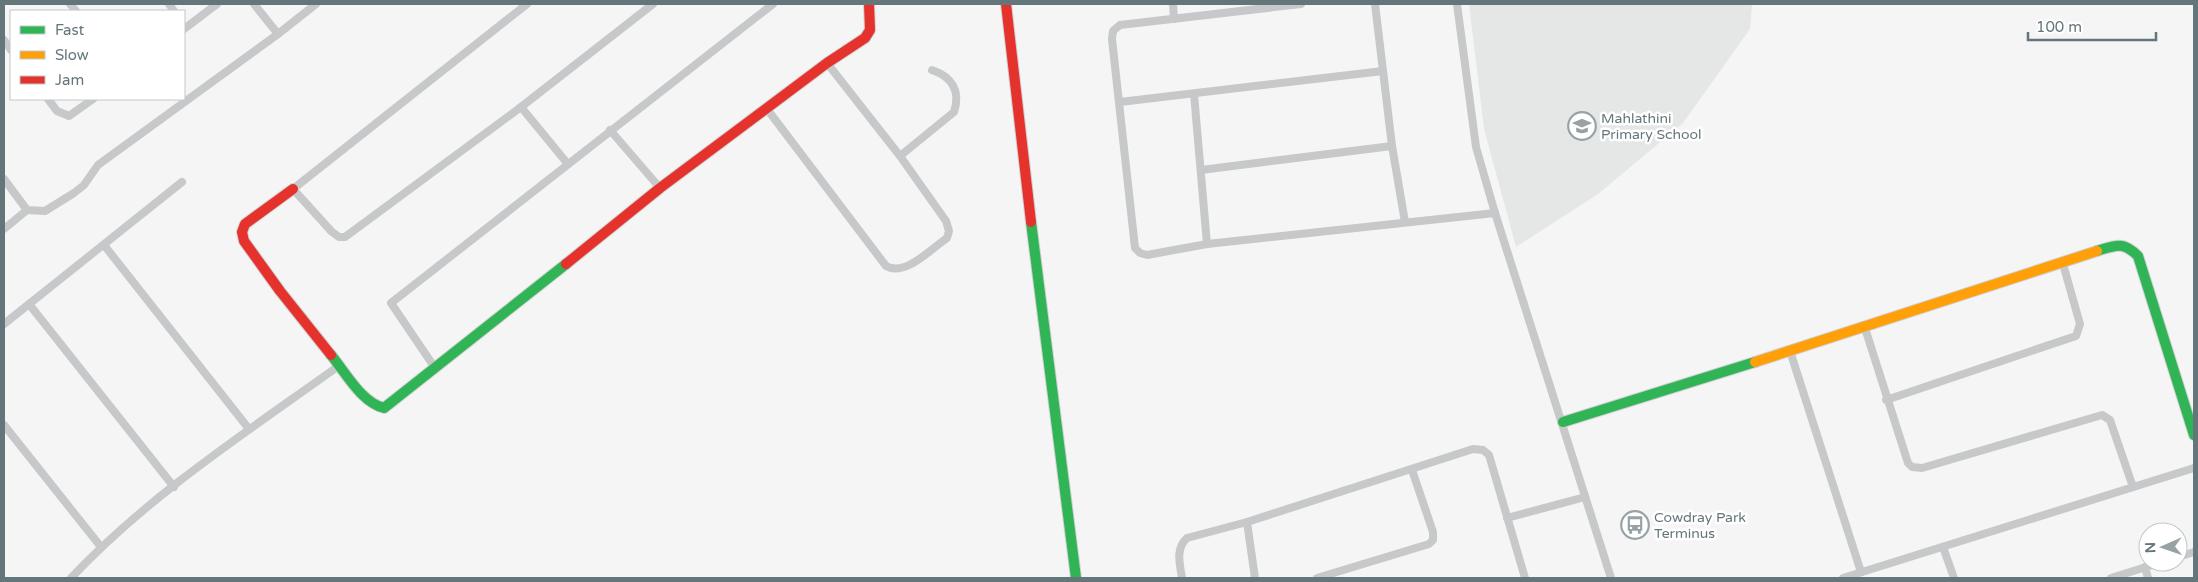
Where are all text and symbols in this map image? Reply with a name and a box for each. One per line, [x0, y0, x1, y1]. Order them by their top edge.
legend [10, 10, 185, 100]
scale bar [2028, 10, 2156, 42]
text: 100 m [2036, 18, 2082, 36]
text: Fast [55, 21, 85, 39]
text: Slow [55, 46, 89, 64]
text: Jam [55, 71, 84, 89]
place label: Mahlathini Primary School [1601, 110, 1702, 143]
school or university icon: Mahlathini Primary School [1567, 111, 1597, 141]
place label: Cowdray Park Terminus [1654, 509, 1746, 542]
bus stop icon: Cowdray Park Terminus [1620, 510, 1650, 540]
north arrow [2138, 522, 2188, 572]
text: N [2142, 542, 2159, 553]

